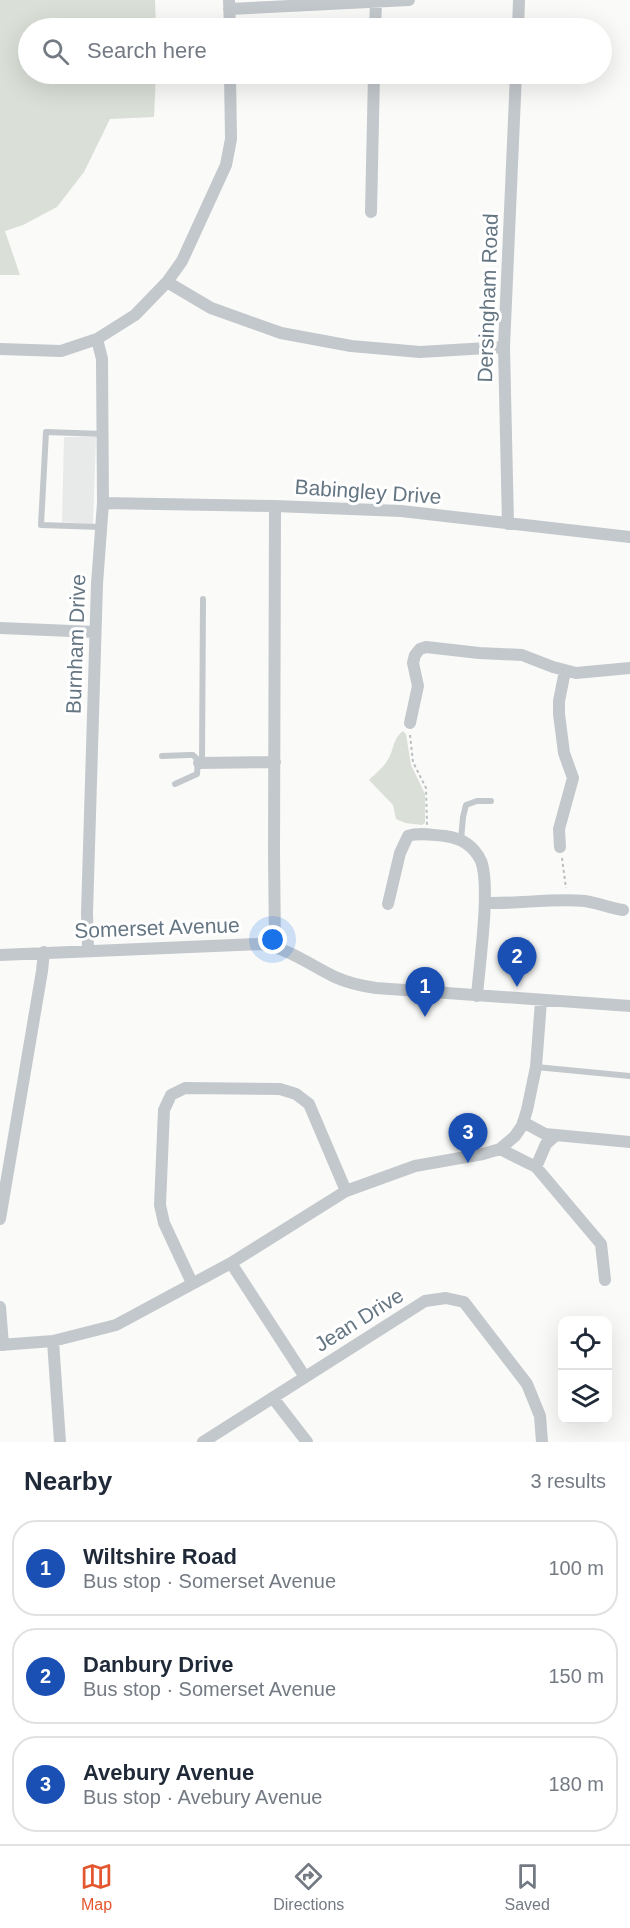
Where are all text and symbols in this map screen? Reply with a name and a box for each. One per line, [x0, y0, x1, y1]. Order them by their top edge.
search box [18, 18, 612, 84]
icon: search [39, 35, 72, 68]
text: Search here [87, 38, 207, 63]
street label: Dersingham Road [473, 213, 502, 383]
street label: Babingley Drive [294, 475, 442, 508]
street label: Burnham Drive [62, 574, 89, 714]
street label: Somerset Avenue [74, 913, 240, 942]
your location [258, 925, 287, 954]
pin: 2 [498, 938, 536, 987]
pin: 1 [406, 968, 444, 1017]
pin: 3 [448, 1114, 488, 1163]
street label: Jean Drive [310, 1283, 407, 1356]
map controls [558, 1316, 612, 1424]
button: locate [558, 1316, 612, 1370]
button: layers [558, 1370, 612, 1424]
text: Nearby [24, 1466, 112, 1496]
text: 3 results [530, 1470, 606, 1492]
text: Wiltshire Road [83, 1544, 237, 1569]
text: 1 [40, 1557, 51, 1579]
text: 100 m [548, 1557, 604, 1579]
text: Bus stop · Somerset Avenue [83, 1570, 336, 1592]
text: Danbury Drive [83, 1652, 233, 1677]
text: 2 [40, 1665, 51, 1687]
text: 150 m [548, 1665, 604, 1687]
text: Bus stop · Somerset Avenue [83, 1678, 336, 1700]
text: Avebury Avenue [83, 1760, 254, 1785]
text: 3 [40, 1773, 51, 1795]
text: 180 m [548, 1773, 604, 1795]
text: Bus stop · Avebury Avenue [83, 1786, 322, 1808]
tab: Map [80, 1860, 113, 1914]
tab: Directions [273, 1860, 344, 1914]
tab: Saved [505, 1860, 550, 1914]

